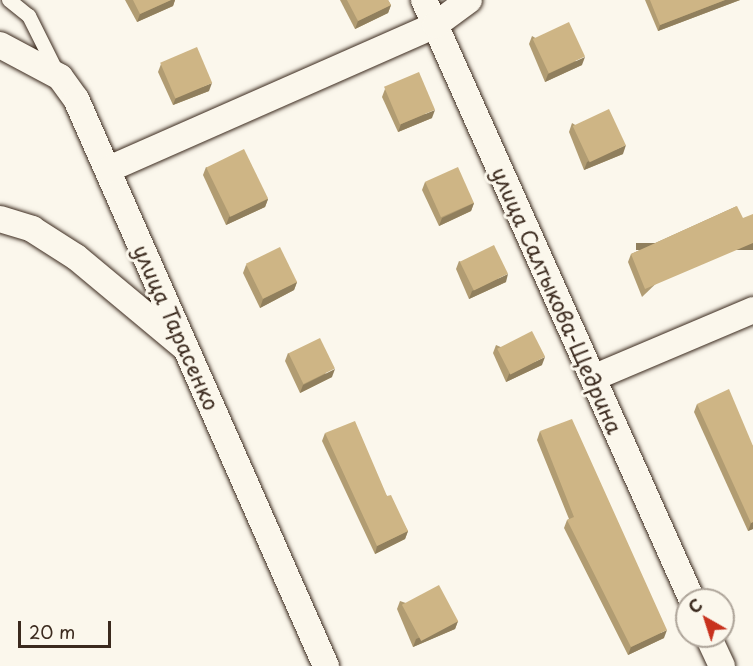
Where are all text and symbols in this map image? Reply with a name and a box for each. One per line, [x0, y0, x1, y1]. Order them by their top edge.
street label: улица Салтыкова-Щедрина [487, 162, 629, 438]
street label: улица Тарасенко [129, 240, 225, 414]
north arrow [675, 588, 735, 648]
text: С [683, 592, 707, 619]
scale bar [21, 609, 114, 647]
text: 20 m [29, 618, 75, 645]

